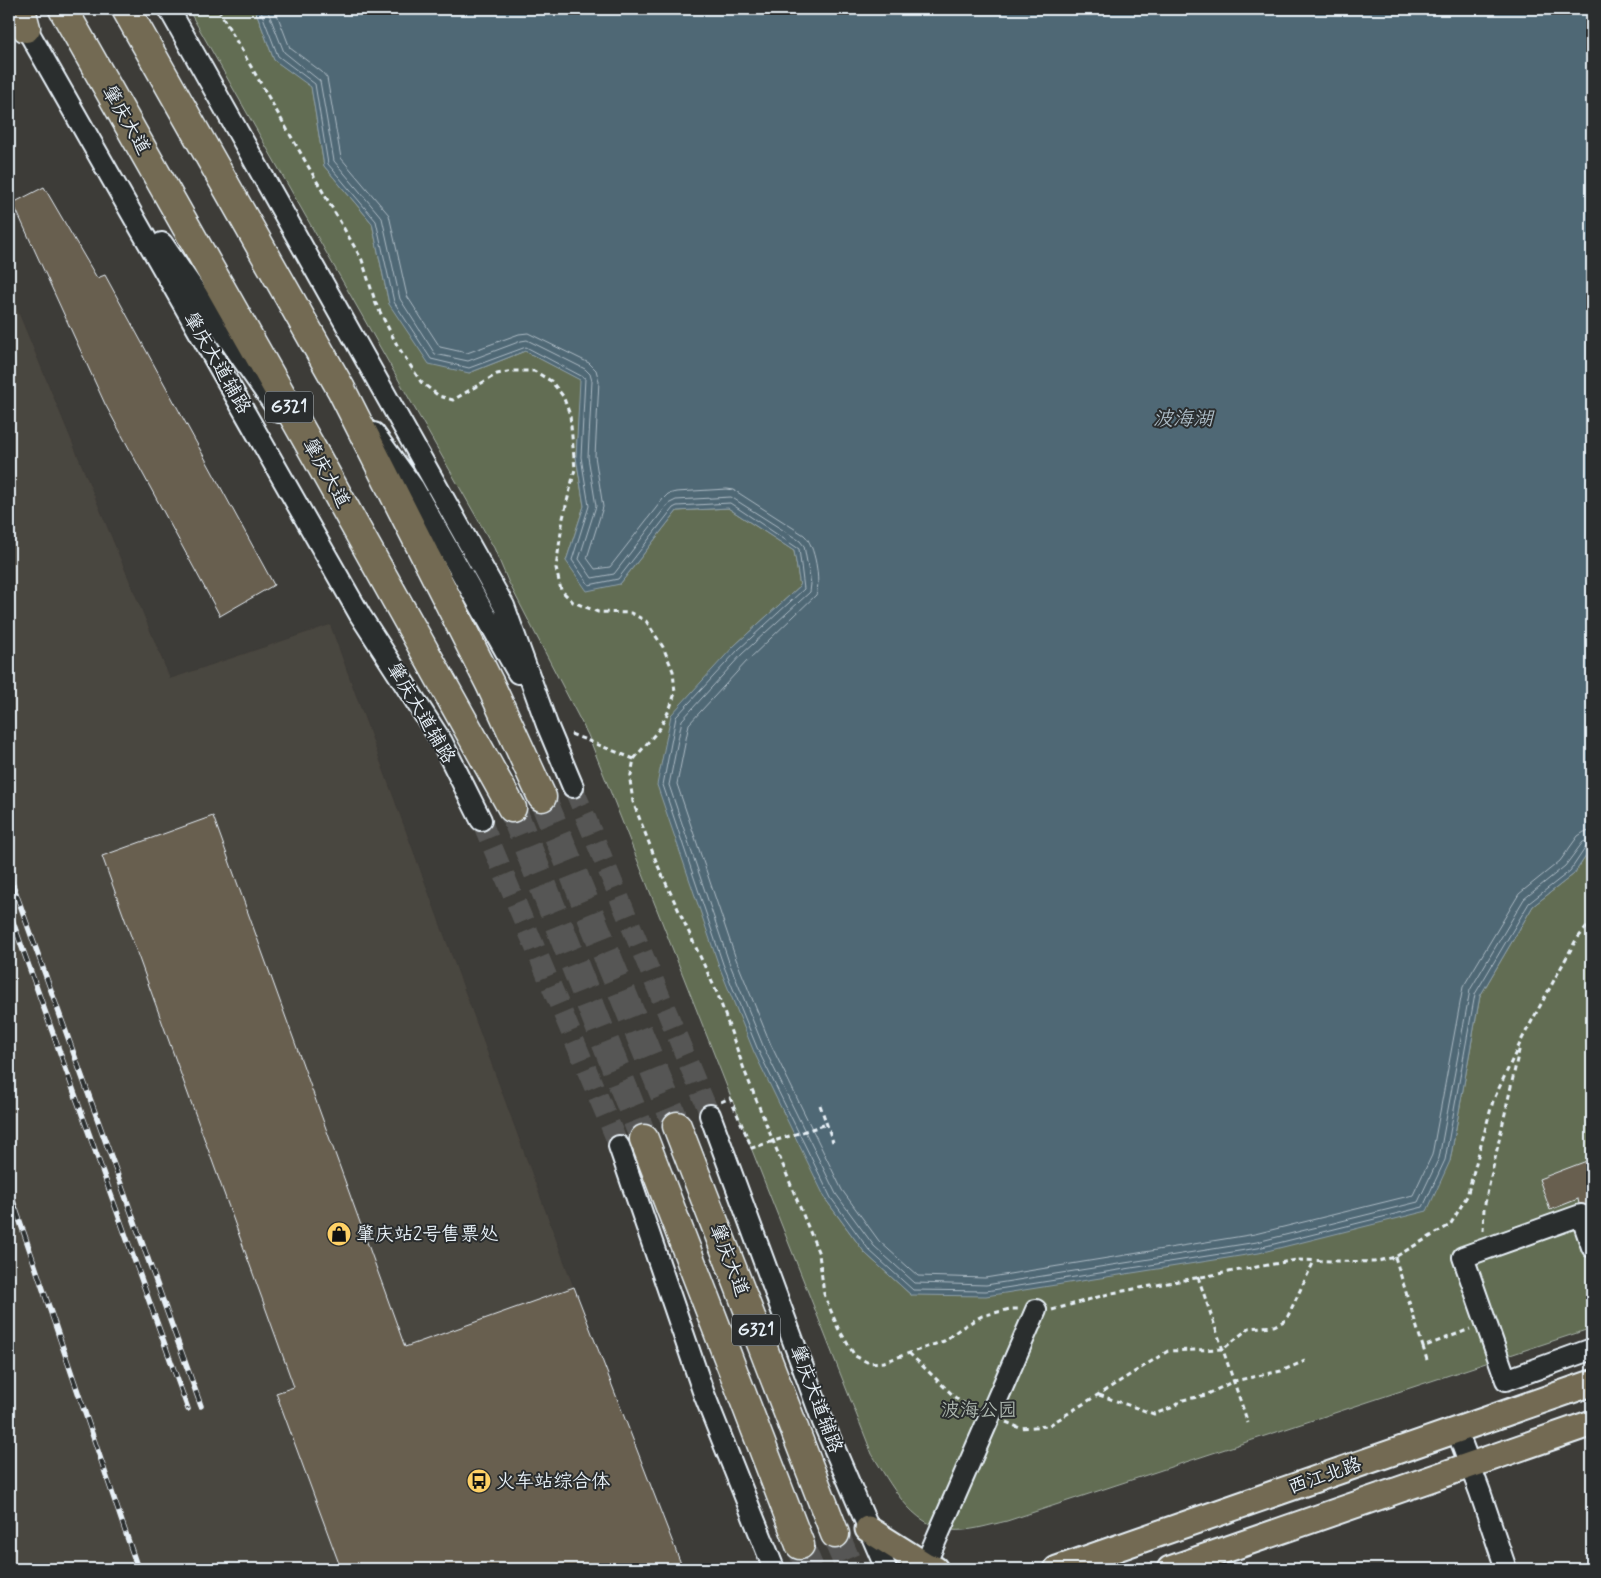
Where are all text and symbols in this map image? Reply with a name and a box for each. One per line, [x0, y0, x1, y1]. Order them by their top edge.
street label: 肇庆大道 [96, 81, 156, 159]
street label: 肇庆大道辅路 [178, 307, 256, 419]
road number: G321 [265, 392, 313, 422]
water label: 波海湖 [1153, 406, 1215, 433]
street label: 肇庆大道 [297, 434, 355, 512]
street label: 肇庆大道辅路 [381, 658, 461, 768]
street label: 肇庆大道 [704, 1220, 754, 1300]
shop icon: 肇庆站2号售票处 [326, 1221, 352, 1247]
place label: 肇庆站2号售票处 [356, 1222, 498, 1247]
road number: G321 [732, 1314, 780, 1346]
street label: 肇庆大道辅路 [784, 1341, 848, 1457]
park label: 波海公园 [941, 1398, 1017, 1423]
street label: 西江北路 [1285, 1452, 1365, 1500]
bus stop icon: 火车站综合体 [466, 1468, 492, 1494]
place label: 火车站综合体 [496, 1469, 610, 1494]

